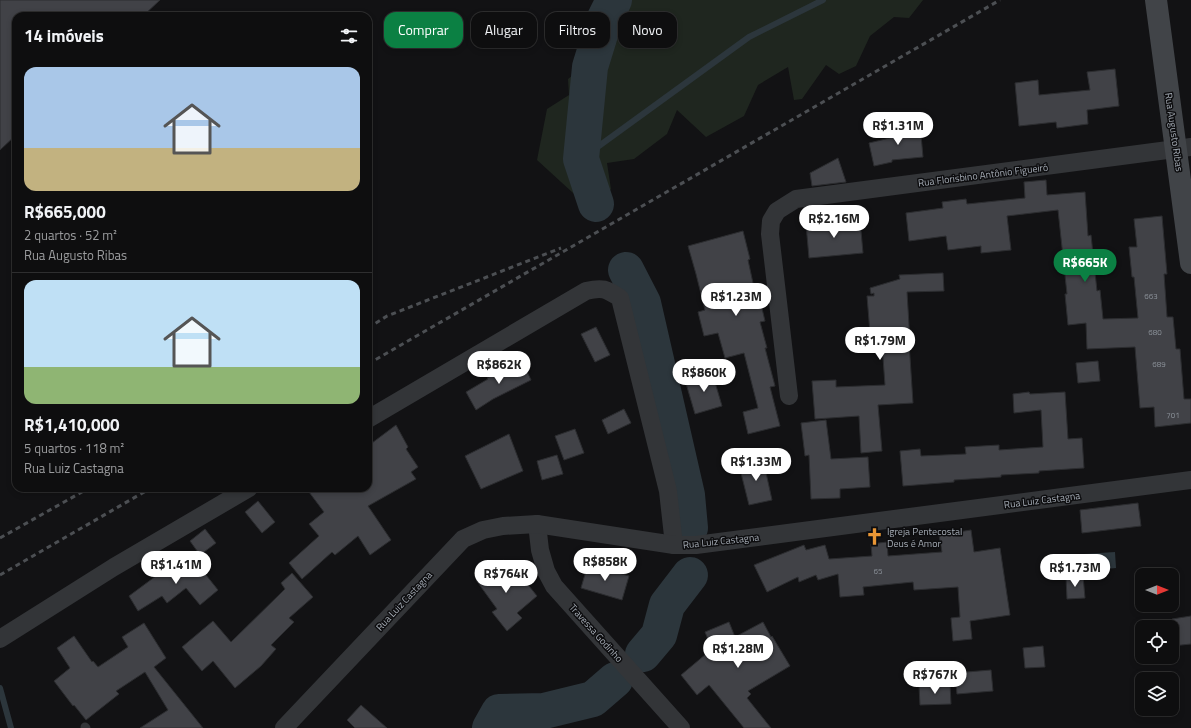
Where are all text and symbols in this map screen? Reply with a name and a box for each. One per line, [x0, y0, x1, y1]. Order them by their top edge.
chip: Comprar [384, 12, 463, 48]
chip: Alugar [471, 12, 537, 48]
chip: Filtros [545, 12, 610, 48]
chip: Novo [618, 12, 677, 48]
text: 14 imóveis [24, 23, 104, 49]
icon: filters [338, 25, 360, 47]
street label: Rua Augusto Ribas [1161, 92, 1187, 173]
icon: home [156, 93, 228, 165]
pin: R$1.31M [861, 112, 935, 146]
text: R$1.31M [872, 115, 924, 135]
street label: Rua Florisbino Antônio Figueiró [917, 160, 1049, 190]
text: R$665,000 [24, 199, 106, 225]
pin: R$2.16M [797, 205, 871, 239]
text: R$2.16M [808, 208, 860, 228]
text: 2 quartos · 52 m² [24, 225, 117, 245]
text: Rua Augusto Ribas [24, 245, 127, 265]
pin: R$665K [1052, 249, 1118, 283]
text: R$665K [1063, 252, 1107, 272]
pin: R$1.23M [699, 283, 773, 317]
text: R$1.23M [710, 286, 762, 306]
house number: 663 [1144, 290, 1158, 302]
icon: home [156, 306, 228, 378]
house number: 680 [1148, 326, 1162, 338]
pin: R$1.79M [843, 327, 917, 361]
text: R$1.79M [854, 330, 906, 350]
pin: R$862K [466, 351, 532, 385]
text: R$862K [477, 354, 521, 374]
house number: 689 [1152, 358, 1166, 370]
pin: R$860K [671, 359, 737, 393]
text: R$860K [682, 362, 726, 382]
house number: 701 [1166, 409, 1180, 421]
text: R$1,410,000 [24, 412, 120, 438]
text: 5 quartos · 118 m² [24, 438, 124, 458]
pin: R$1.33M [719, 448, 793, 482]
text: R$1.33M [730, 451, 782, 471]
text: Rua Luiz Castagna [24, 458, 124, 478]
street label: Rua Luiz Castagna [1003, 488, 1081, 512]
place label: Igreja Pentecostal Deus é Amor [887, 524, 962, 551]
church icon: Igreja Pentecostal Deus é Amor [864, 527, 884, 547]
street label: Rua Luiz Castagna [682, 530, 760, 552]
pin: R$858K [572, 548, 638, 582]
pin: R$1.41M [139, 551, 213, 585]
text: R$858K [583, 551, 627, 571]
text: R$1.41M [150, 554, 202, 574]
pin: R$1.73M [1038, 554, 1112, 588]
text: R$1.73M [1049, 557, 1101, 577]
pin: R$764K [473, 560, 539, 594]
text: R$764K [484, 563, 528, 583]
house number: 65 [874, 565, 883, 577]
street label: Rua Luiz Castagna [372, 568, 436, 634]
north arrow [1135, 568, 1179, 612]
map controls [1135, 568, 1179, 716]
street label: Travessa Godinho [566, 600, 626, 666]
button: locate [1135, 620, 1179, 664]
pin: R$1.28M [701, 635, 775, 669]
text: R$1.28M [712, 638, 764, 658]
pin: R$767K [902, 661, 968, 695]
text: R$767K [913, 664, 957, 684]
button: layers [1135, 672, 1179, 716]

